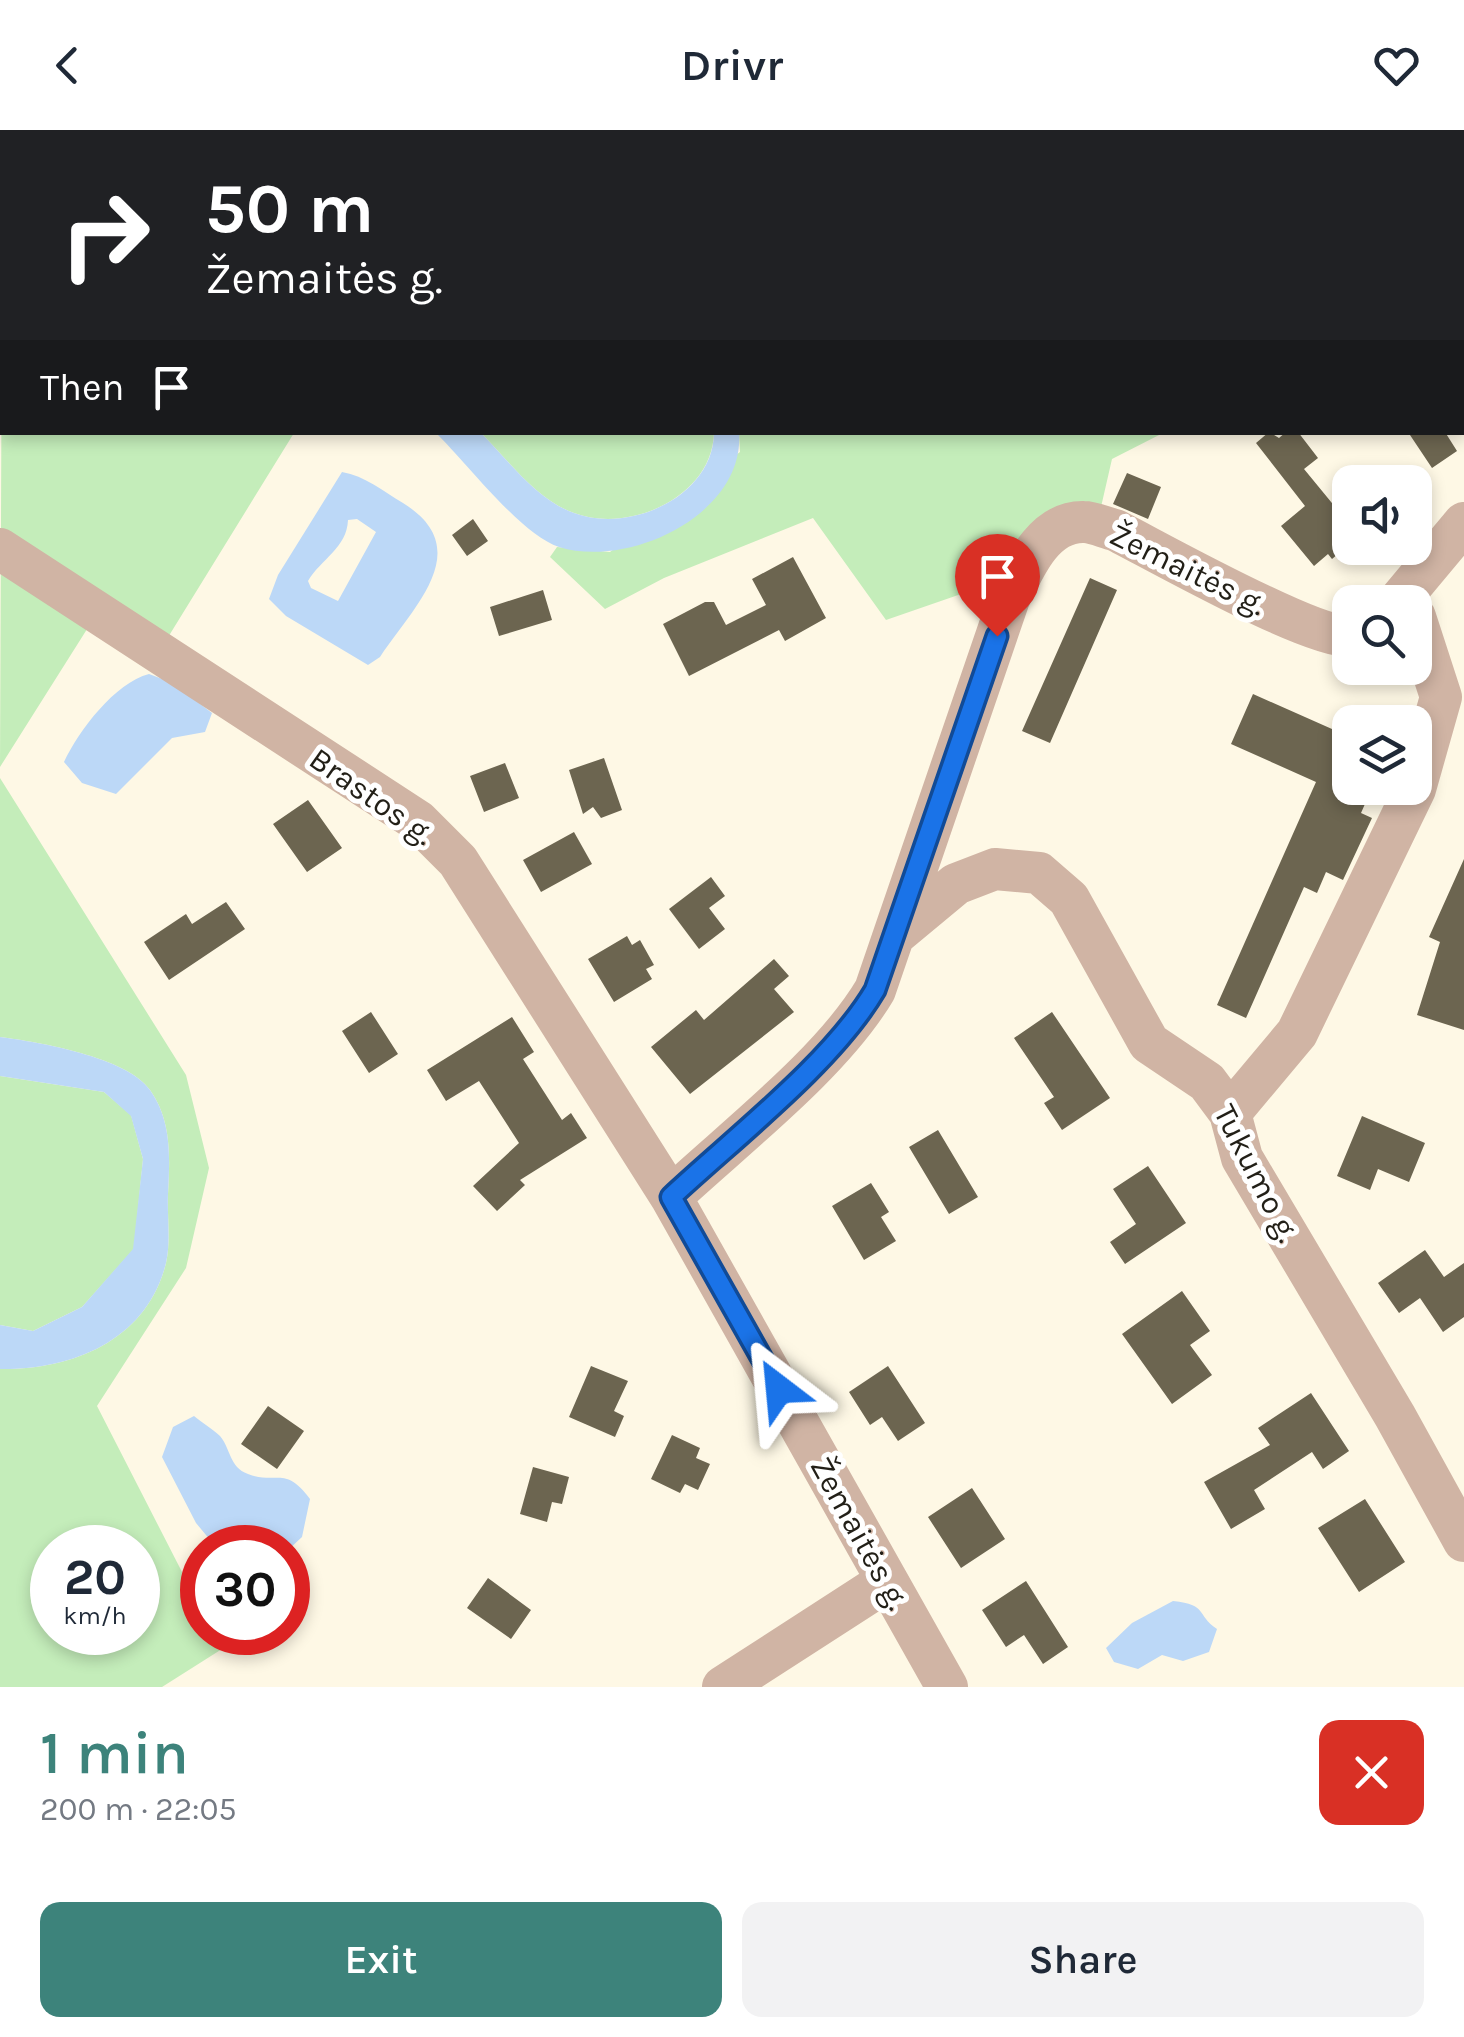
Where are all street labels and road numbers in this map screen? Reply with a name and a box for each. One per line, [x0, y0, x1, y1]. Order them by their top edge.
street label: Žemaitės g. [1104, 515, 1272, 623]
street label: Brastos g. [302, 740, 441, 853]
street label: Tukumo g. [1206, 1098, 1307, 1248]
street label: Žemaitės g. [802, 1450, 918, 1616]

